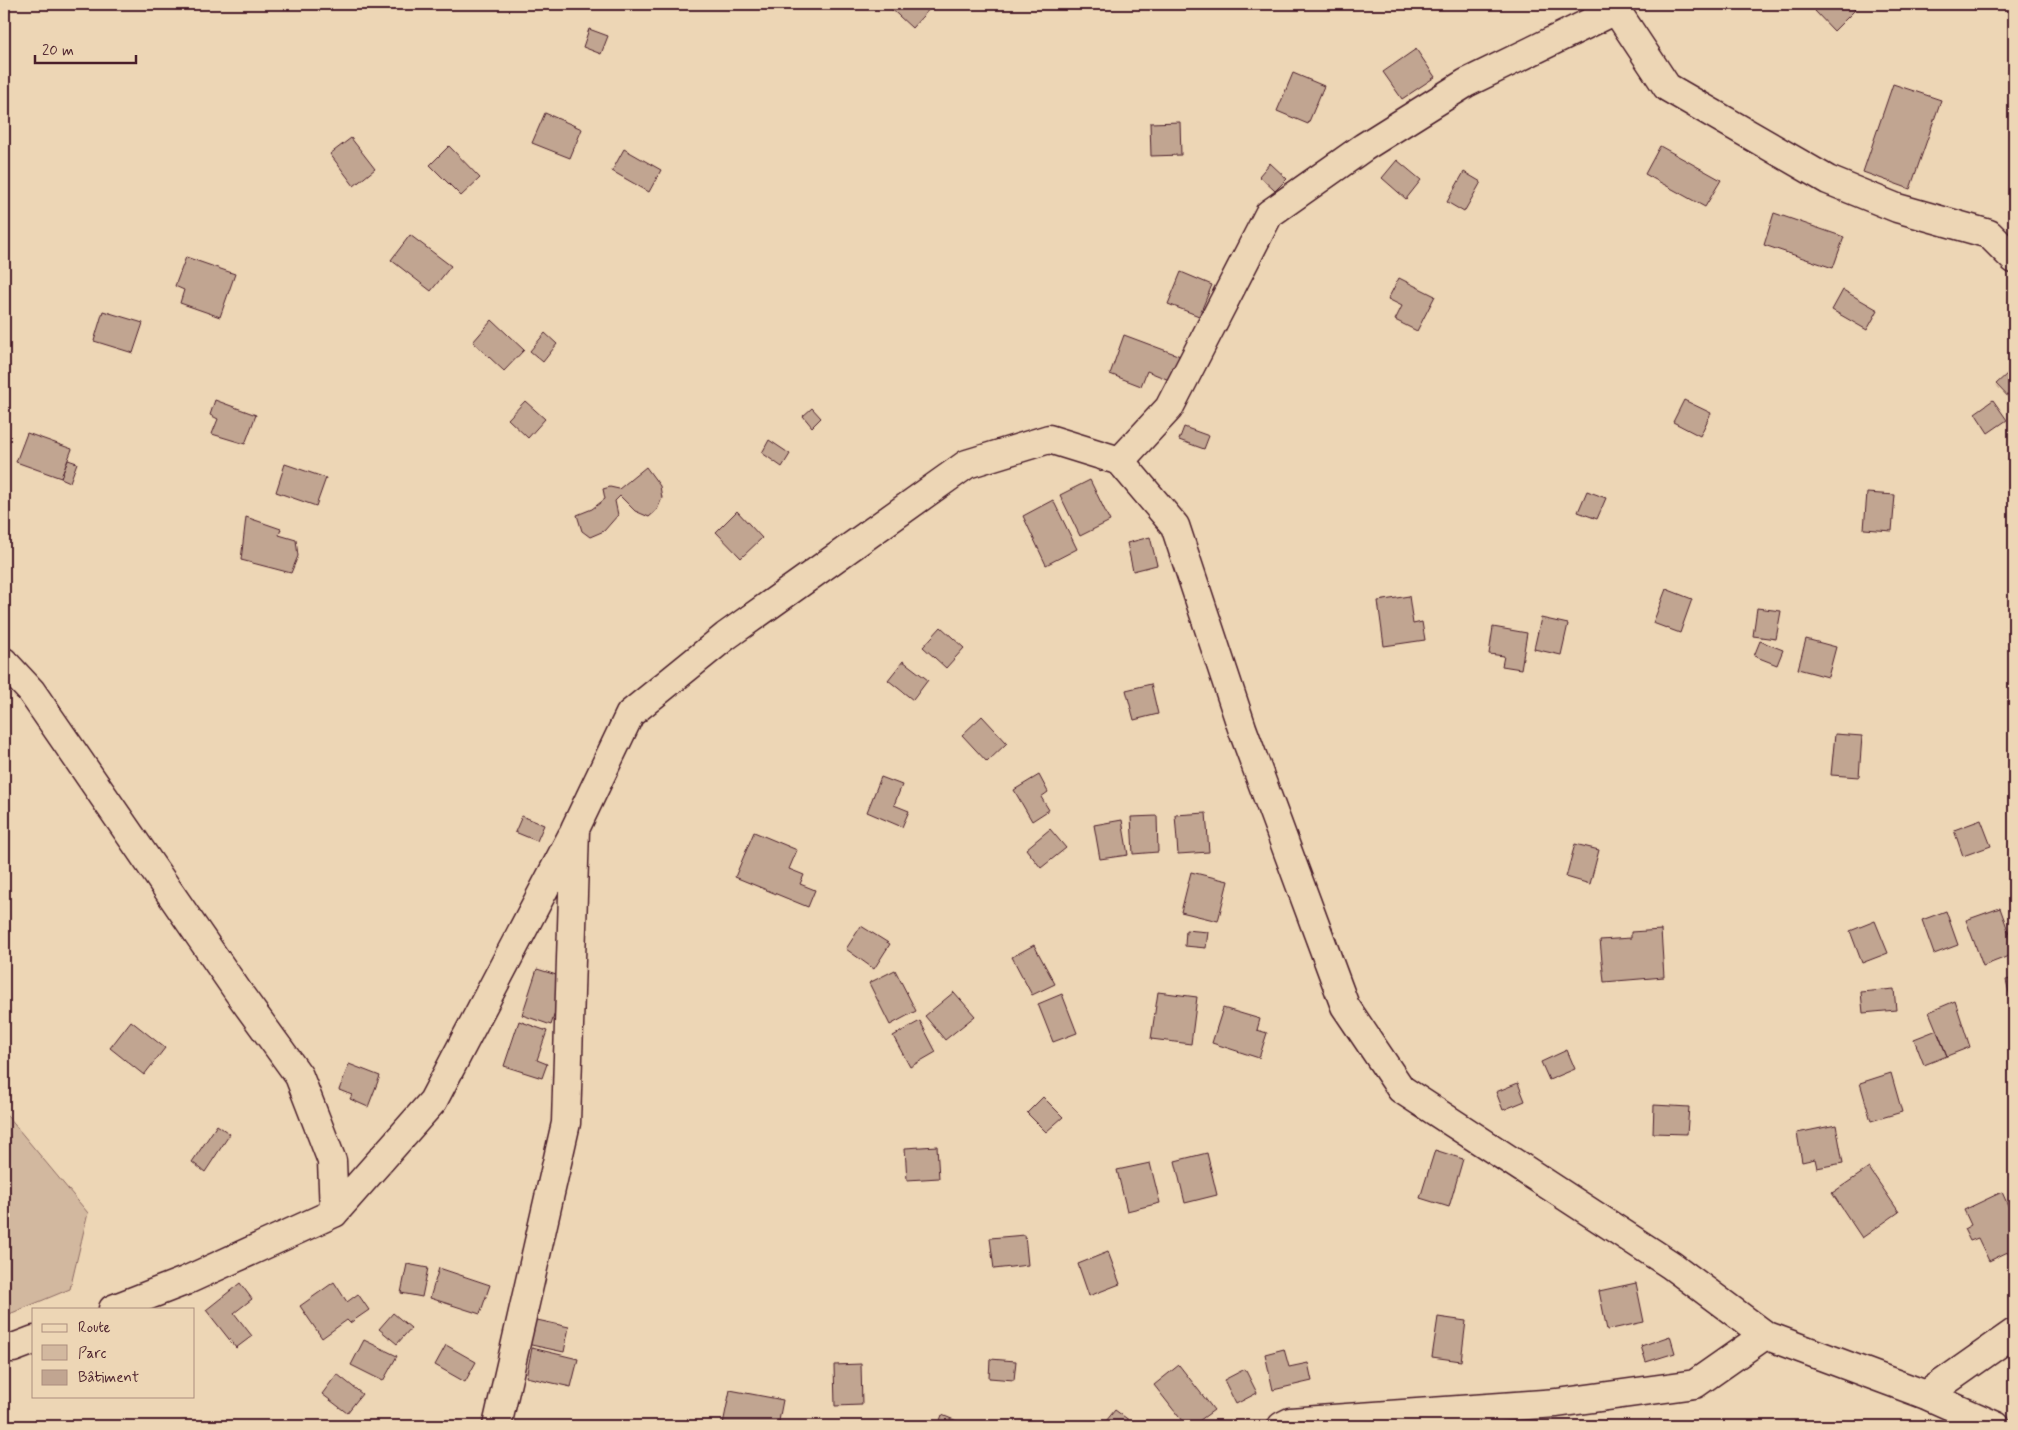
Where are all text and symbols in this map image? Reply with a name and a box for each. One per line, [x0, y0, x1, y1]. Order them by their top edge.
scale bar [35, 32, 136, 64]
text: 20 m [42, 41, 74, 61]
legend [32, 1308, 195, 1398]
text: Route [78, 1318, 111, 1338]
text: Parc [78, 1344, 106, 1364]
text: Bâtiment [78, 1368, 139, 1388]

